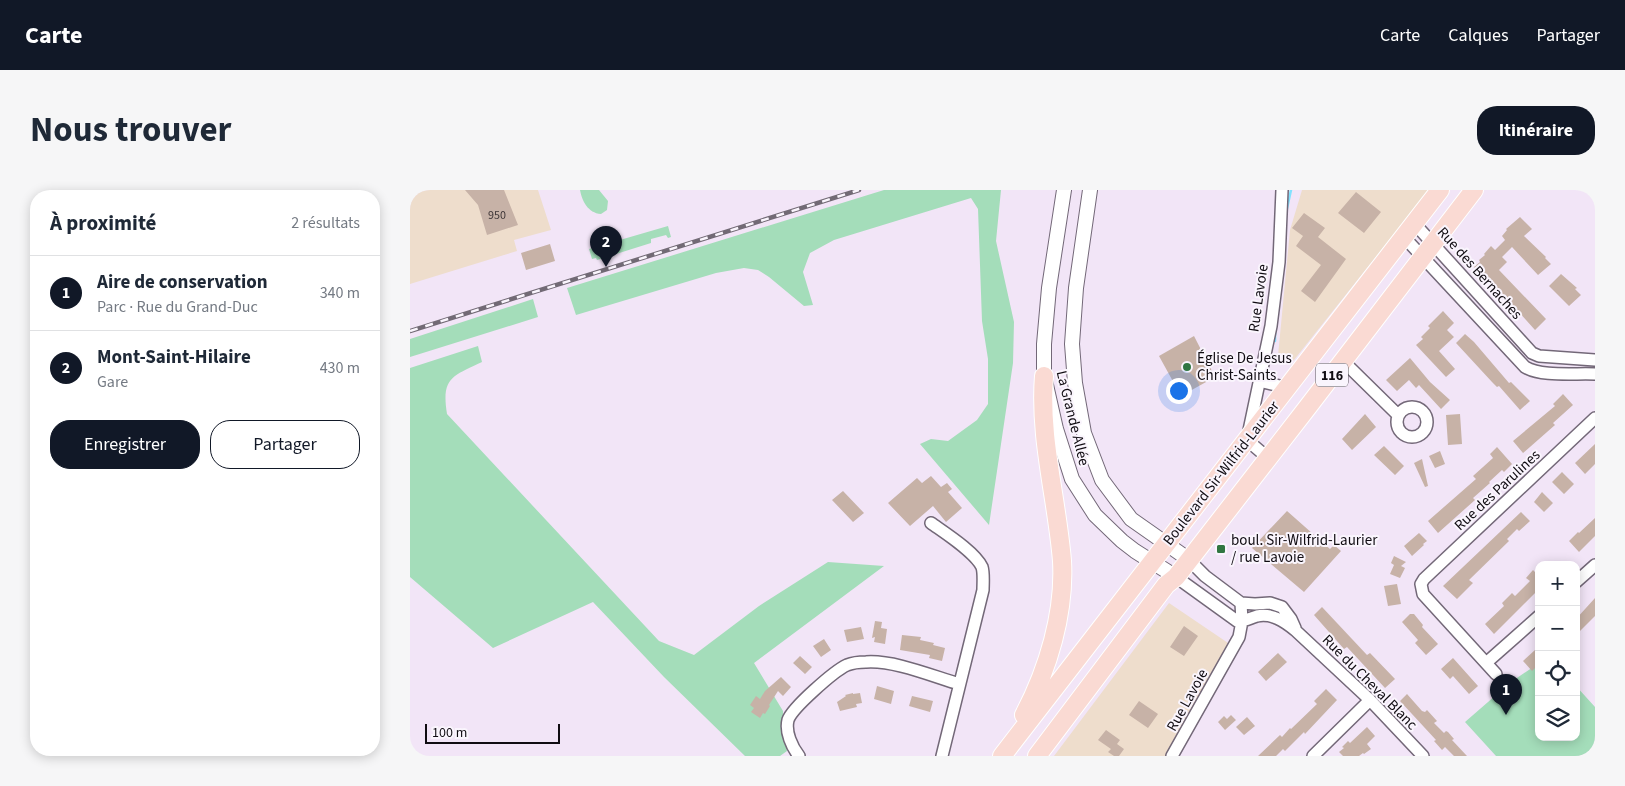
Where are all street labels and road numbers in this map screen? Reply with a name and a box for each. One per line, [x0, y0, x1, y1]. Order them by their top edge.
street label: Rue des Bernaches [1432, 222, 1527, 324]
street label: Rue Lavoie [1243, 263, 1274, 333]
road number: 116 [1316, 364, 1348, 386]
street label: La Grande Allée [1051, 368, 1094, 468]
street label: Boulevard Sir-Wilfrid-Laurier [1158, 396, 1285, 550]
street label: Rue des Parulines [1450, 445, 1545, 536]
street label: Rue du Cheval Blanc [1317, 630, 1422, 735]
street label: Rue Lavoie [1162, 665, 1213, 735]

